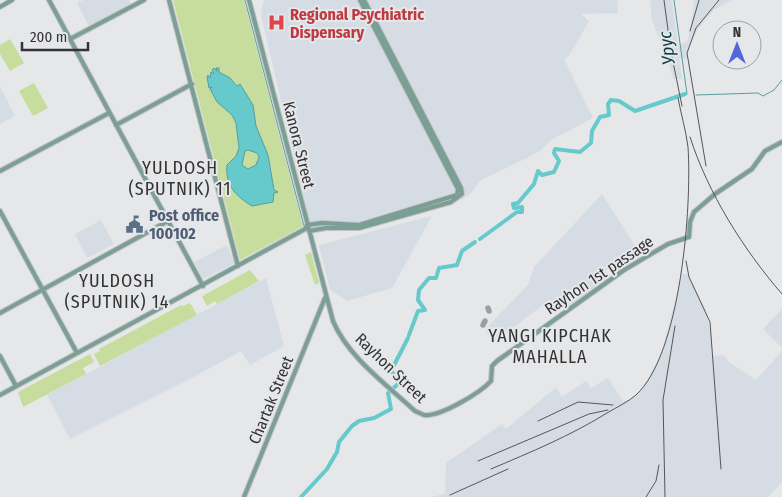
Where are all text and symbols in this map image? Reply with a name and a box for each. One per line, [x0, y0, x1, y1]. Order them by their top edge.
place label: Regional Psychiatric Dispensary [290, 5, 424, 42]
hospital icon: Regional Psychiatric Dispensary [266, 13, 286, 33]
scale bar [22, 20, 89, 52]
north arrow [712, 20, 762, 70]
text: N [733, 24, 741, 41]
text: 200 m [30, 28, 67, 46]
water label: Урус [654, 30, 680, 66]
street label: Kanora Street [279, 99, 319, 191]
district label: YULDOSH (SPUTNIK) 11 [128, 157, 232, 200]
place label: Post office 100102 [149, 206, 219, 243]
public building icon: Post office 100102 [125, 214, 145, 234]
street label: Rayhon 1st passage [541, 232, 657, 318]
district label: YULDOSH (SPUTNIK) 14 [64, 270, 170, 313]
district label: YANGI KIPCHAK MAHALLA [488, 325, 612, 368]
street label: Rayhon Street [351, 329, 431, 407]
street label: Chartak Street [245, 352, 298, 447]

